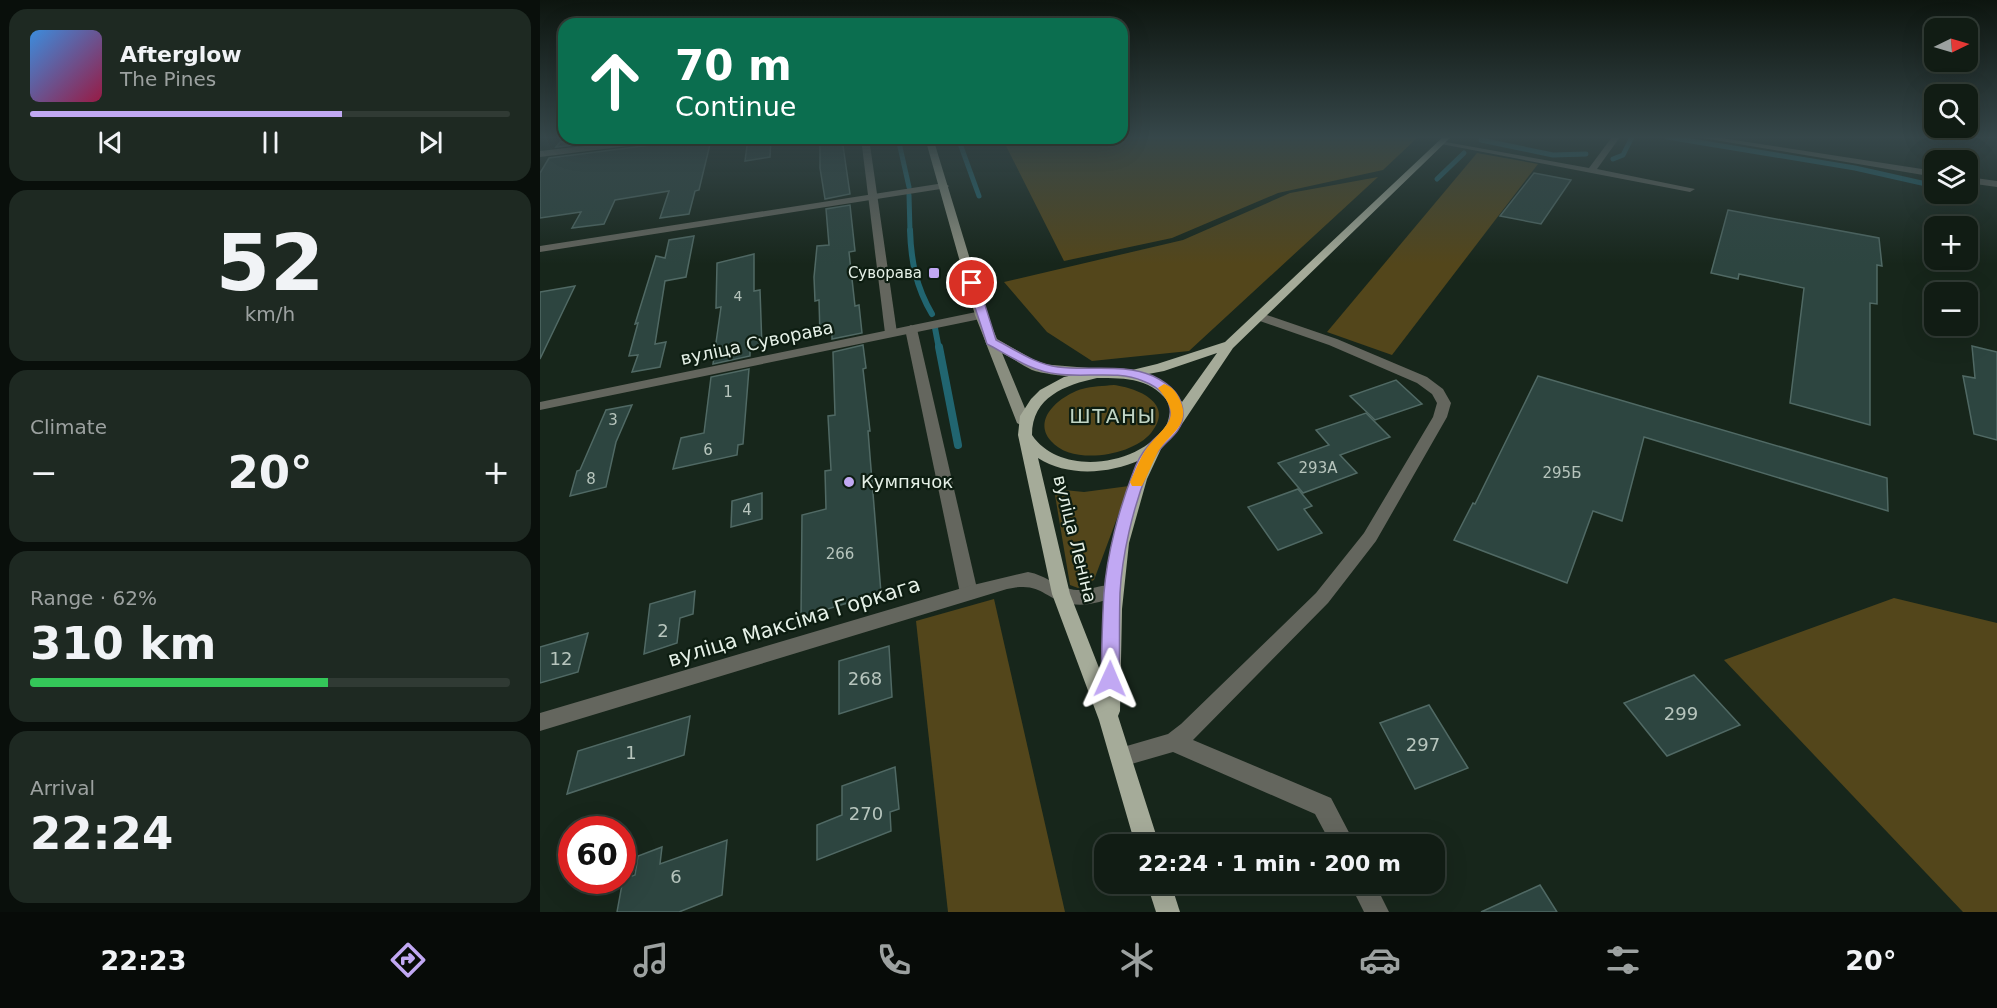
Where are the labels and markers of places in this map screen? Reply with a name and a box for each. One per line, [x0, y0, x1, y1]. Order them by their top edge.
pin [946, 257, 997, 308]
place label: Суворава [848, 264, 922, 282]
marker: Суворава [927, 266, 941, 280]
place label: Кумпячок [861, 471, 953, 492]
marker: Кумпячок [842, 475, 856, 489]

